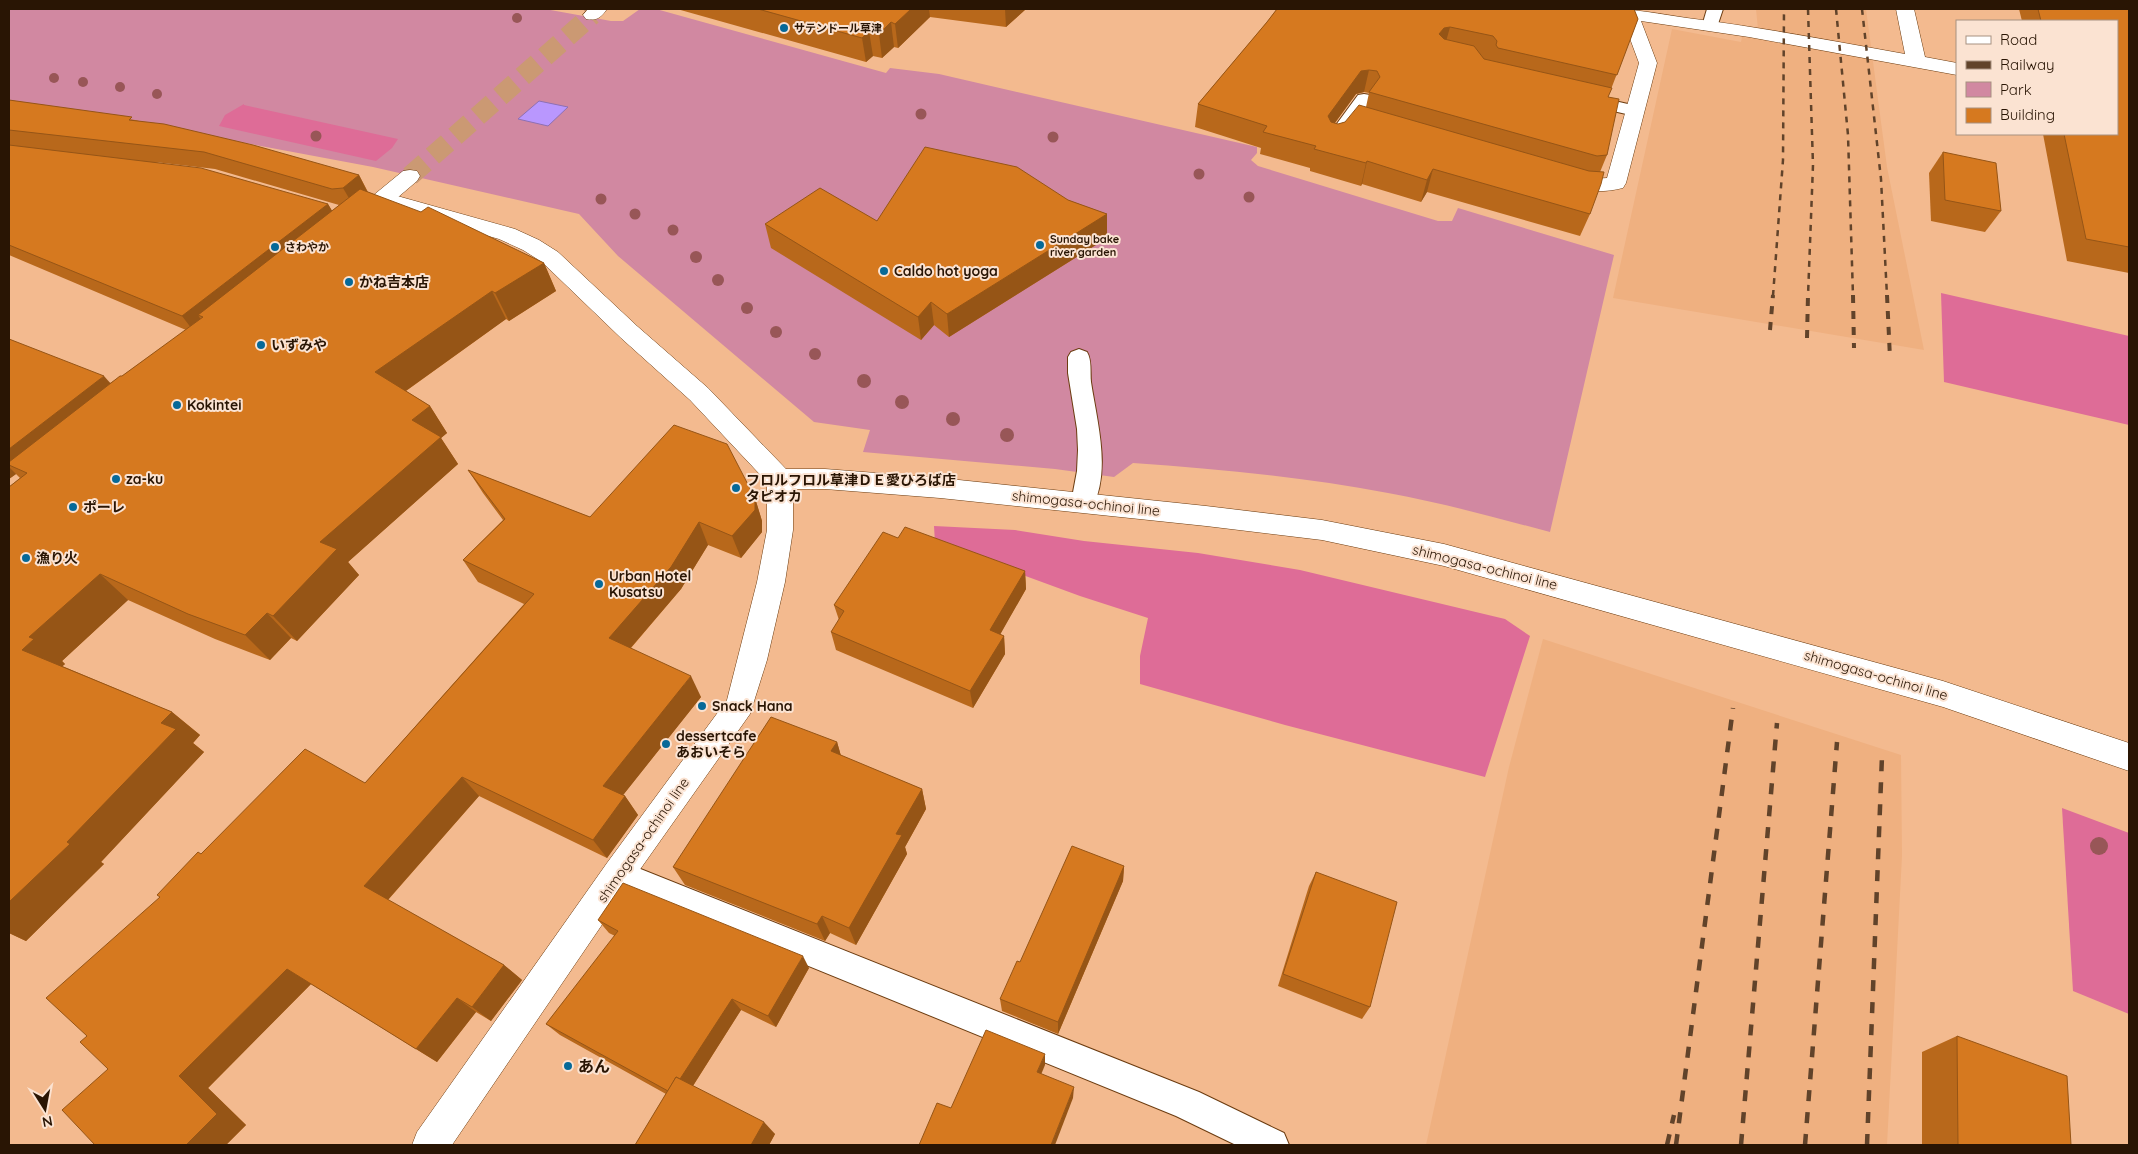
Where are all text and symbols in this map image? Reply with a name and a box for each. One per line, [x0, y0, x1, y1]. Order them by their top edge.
legend [1956, 20, 2118, 135]
place label: サテンドール草津 [794, 21, 882, 35]
marker: サテンドール草津 [778, 22, 790, 34]
text: Road [2000, 30, 2037, 49]
text: Railway [2000, 55, 2055, 74]
text: Park [2000, 80, 2032, 99]
text: Building [2000, 105, 2055, 124]
place label: Sunday bake river garden [1050, 232, 1120, 259]
marker: Sunday bake river garden [1034, 239, 1046, 251]
place label: さわやか [285, 240, 329, 254]
marker: さわやか [269, 241, 281, 253]
place label: Caldo hot yoga [894, 262, 998, 280]
marker: Caldo hot yoga [878, 265, 890, 277]
place label: かね吉本店 [359, 273, 429, 291]
marker: かね吉本店 [343, 276, 355, 288]
place label: いずみや [271, 336, 327, 354]
marker: いずみや [255, 339, 267, 351]
place label: Kokintei [187, 396, 241, 414]
marker: Kokintei [171, 399, 183, 411]
place label: za-ku [126, 470, 163, 488]
place label: フロルフロル草津ＤＥ愛ひろば店 タピオカ [746, 471, 956, 505]
marker: za-ku [110, 473, 122, 485]
marker: フロルフロル草津ＤＥ愛ひろば店 タピオカ [730, 482, 742, 494]
street label: shimogasa-ochinoi line [1011, 486, 1161, 520]
place label: ポーレ [83, 498, 125, 516]
marker: ポーレ [67, 501, 79, 513]
street label: shimogasa-ochinoi line [1411, 540, 1559, 594]
place label: 漁り火 [36, 549, 78, 567]
marker: 漁り火 [20, 552, 32, 564]
place label: Urban Hotel Kusatsu [609, 567, 691, 601]
marker: Urban Hotel Kusatsu [593, 578, 605, 590]
street label: shimogasa-ochinoi line [1802, 646, 1950, 704]
place label: Snack Hana [712, 697, 793, 715]
marker: Snack Hana [696, 700, 708, 712]
place label: dessertcafe あおいそら [676, 727, 757, 761]
marker: dessertcafe あおいそら [660, 738, 672, 750]
street label: shimogasa-ochinoi line [593, 774, 693, 906]
place label: あん [578, 1056, 610, 1076]
marker: あん [562, 1060, 574, 1072]
north arrow [20, 1084, 70, 1134]
text: N [41, 1112, 54, 1132]

